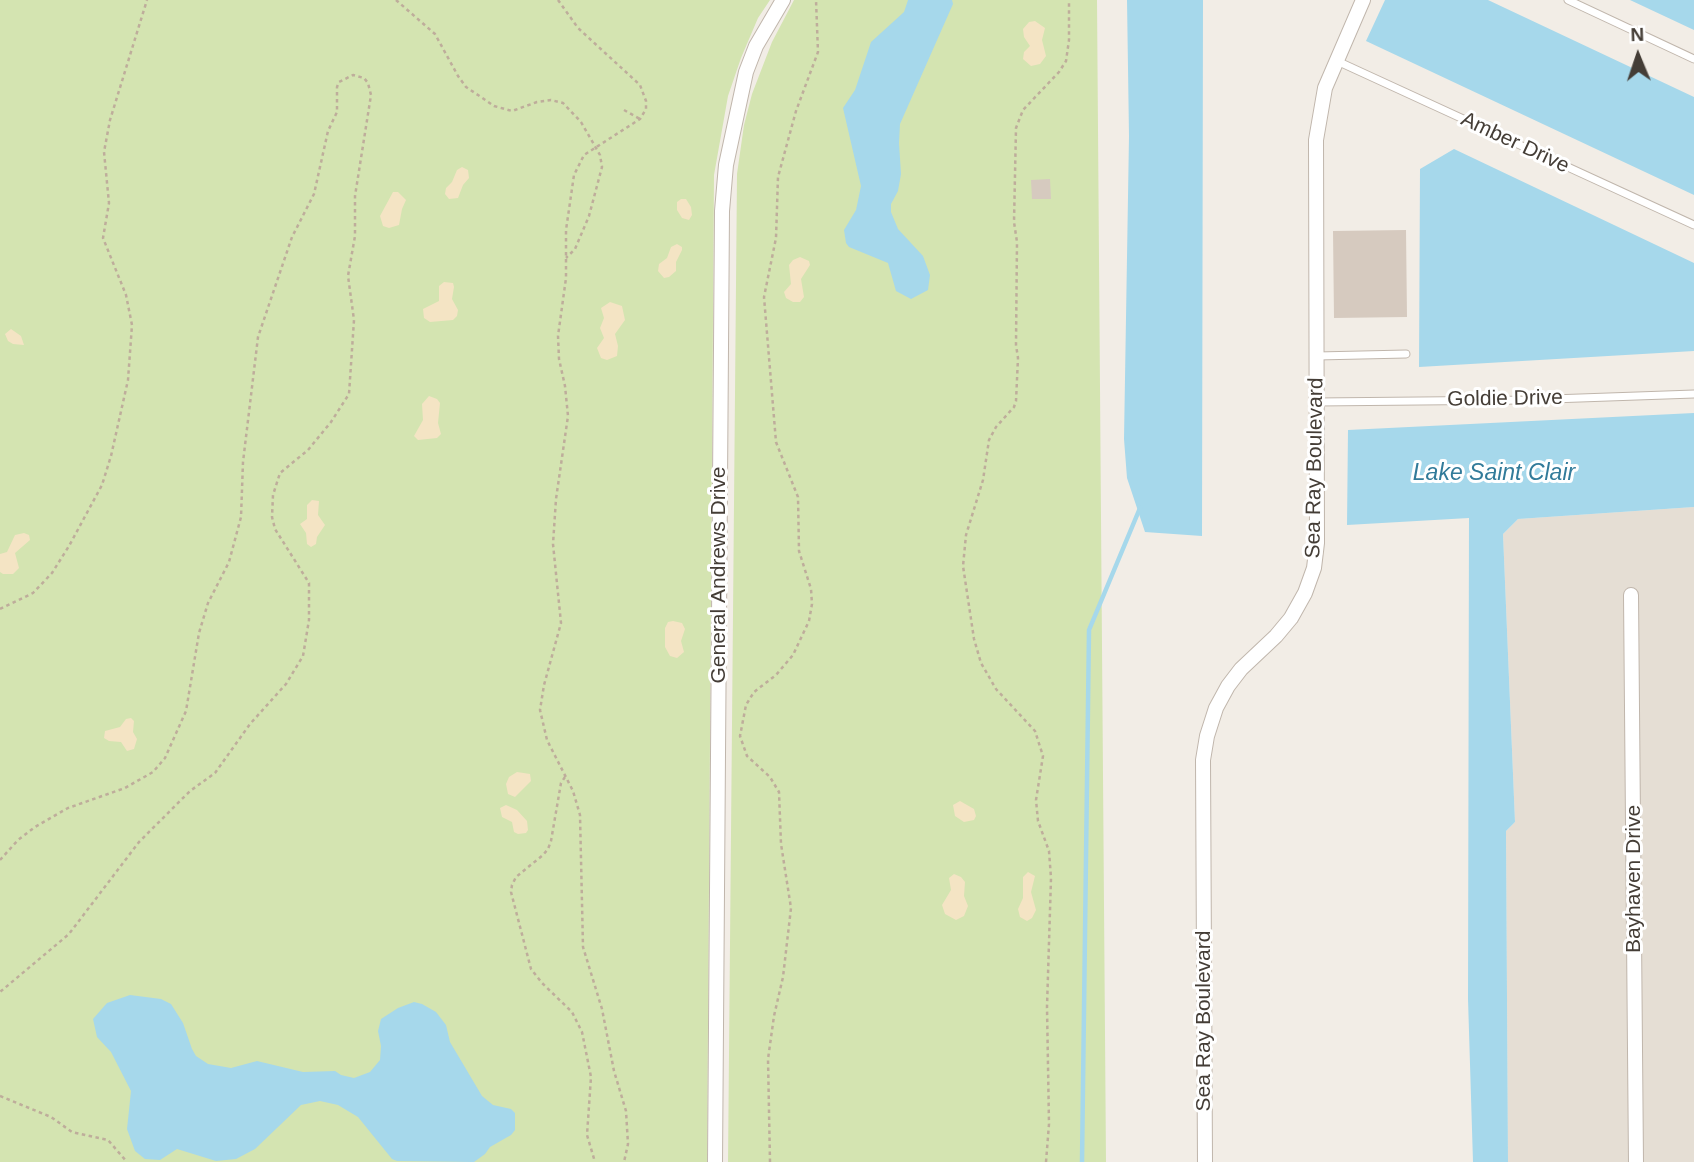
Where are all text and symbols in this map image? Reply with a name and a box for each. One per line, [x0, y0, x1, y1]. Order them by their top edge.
north arrow [1603, 21, 1673, 91]
text: N [1630, 24, 1644, 45]
street label: Amber Drive [1457, 107, 1573, 179]
street label: Sea Ray Boulevard [1301, 377, 1329, 559]
street label: Goldie Drive [1447, 385, 1563, 413]
water label: Lake Saint Clair [1413, 460, 1575, 488]
street label: General Andrews Drive [706, 466, 732, 684]
street label: Bayhaven Drive [1621, 805, 1647, 953]
street label: Sea Ray Boulevard [1191, 931, 1217, 1111]

